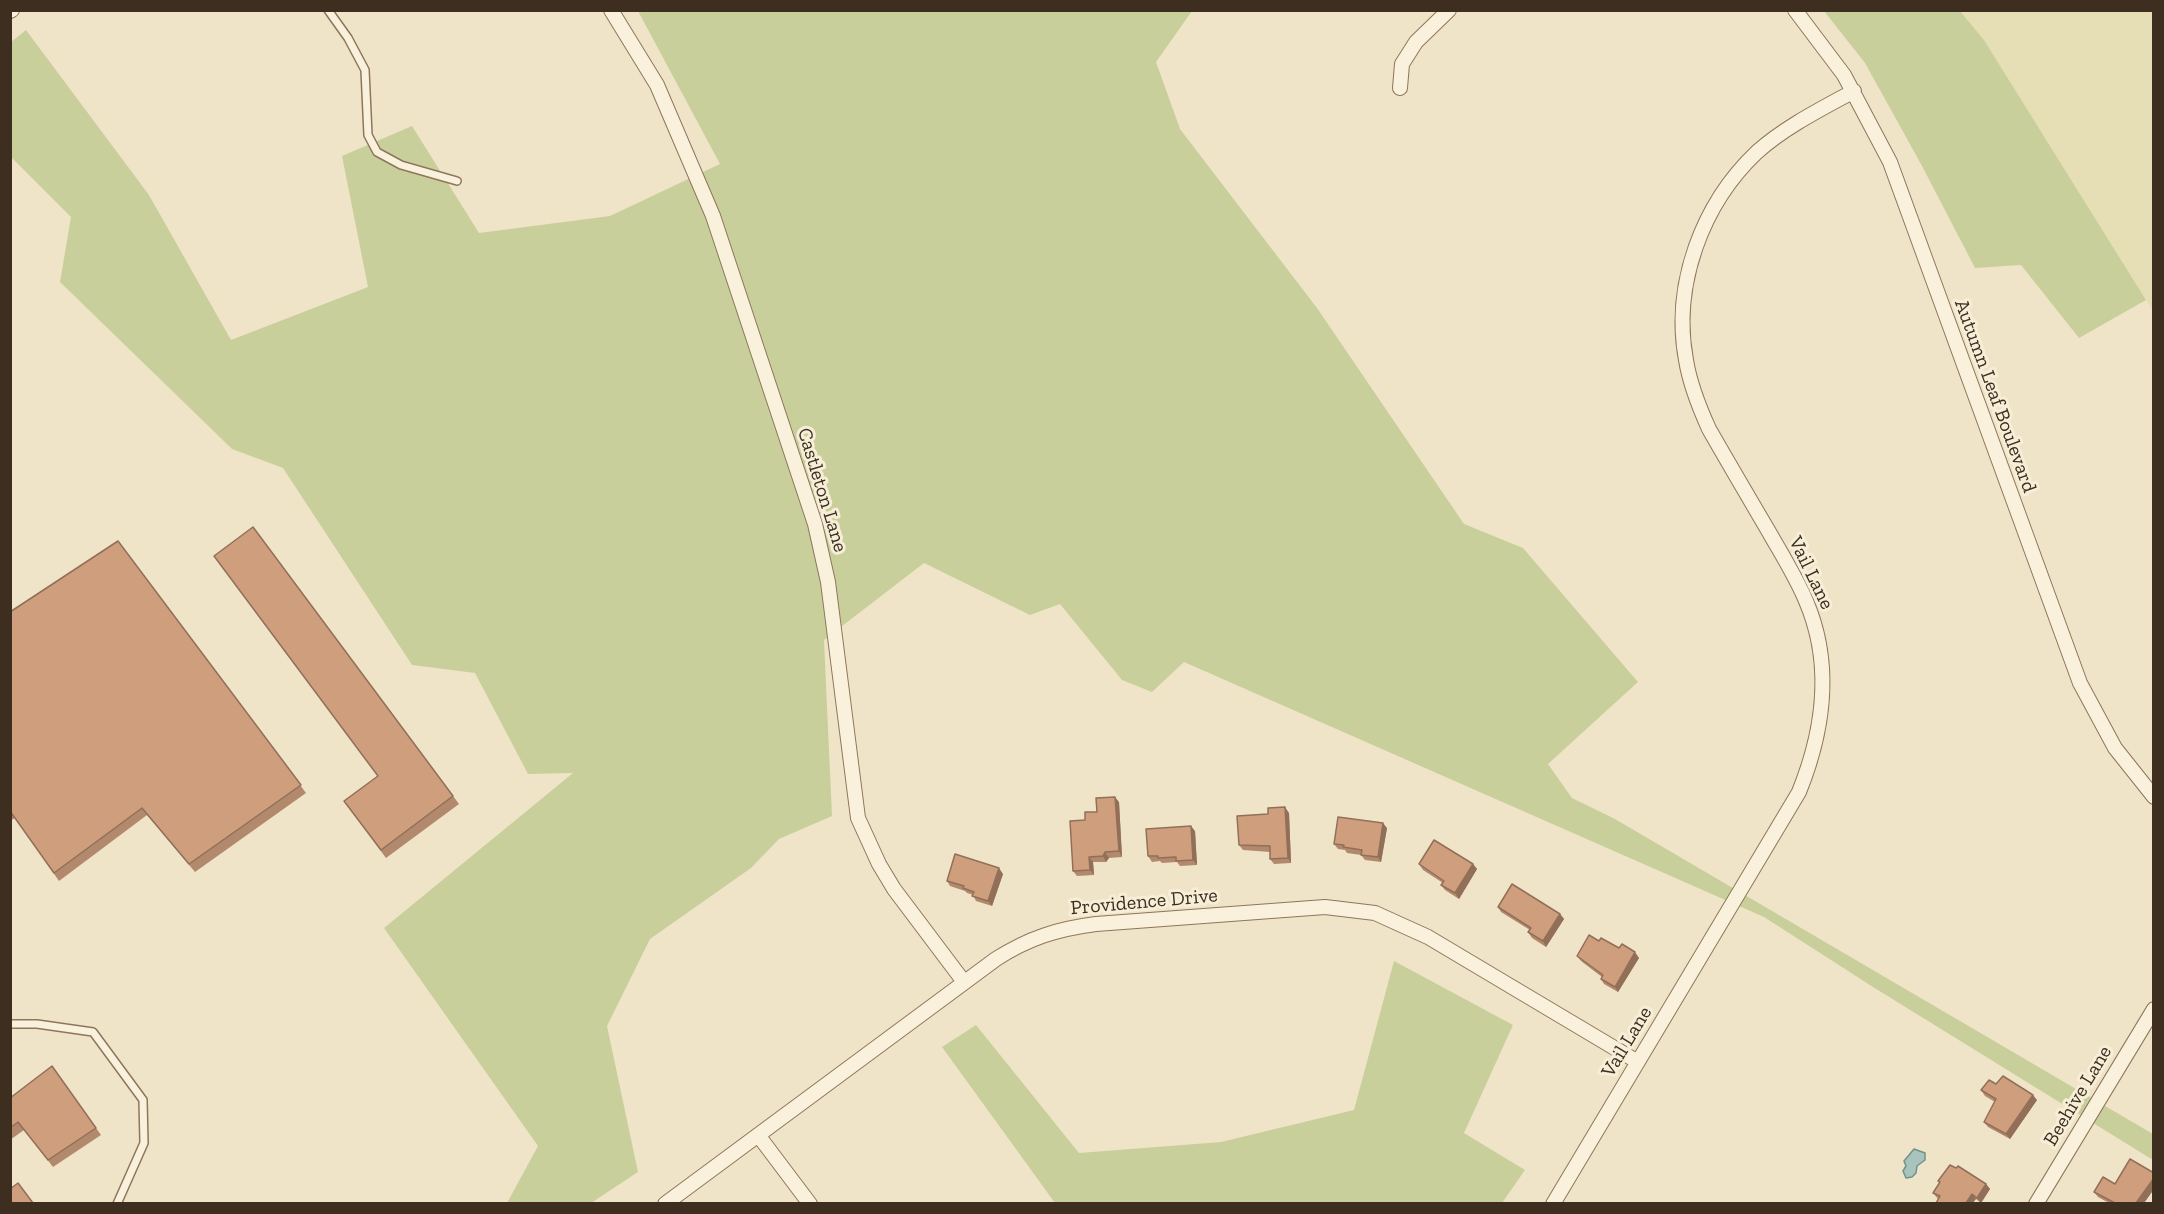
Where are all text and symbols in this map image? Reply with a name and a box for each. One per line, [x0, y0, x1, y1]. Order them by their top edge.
street label: Autumn Leaf Boulevard [1949, 296, 2041, 496]
street label: Castleton Lane [792, 425, 852, 555]
street label: Vail Lane [1783, 533, 1839, 613]
street label: Providence Drive [1069, 884, 1219, 920]
street label: Vail Lane [1597, 1002, 1657, 1082]
street label: Beehive Lane [2039, 1042, 2117, 1150]

